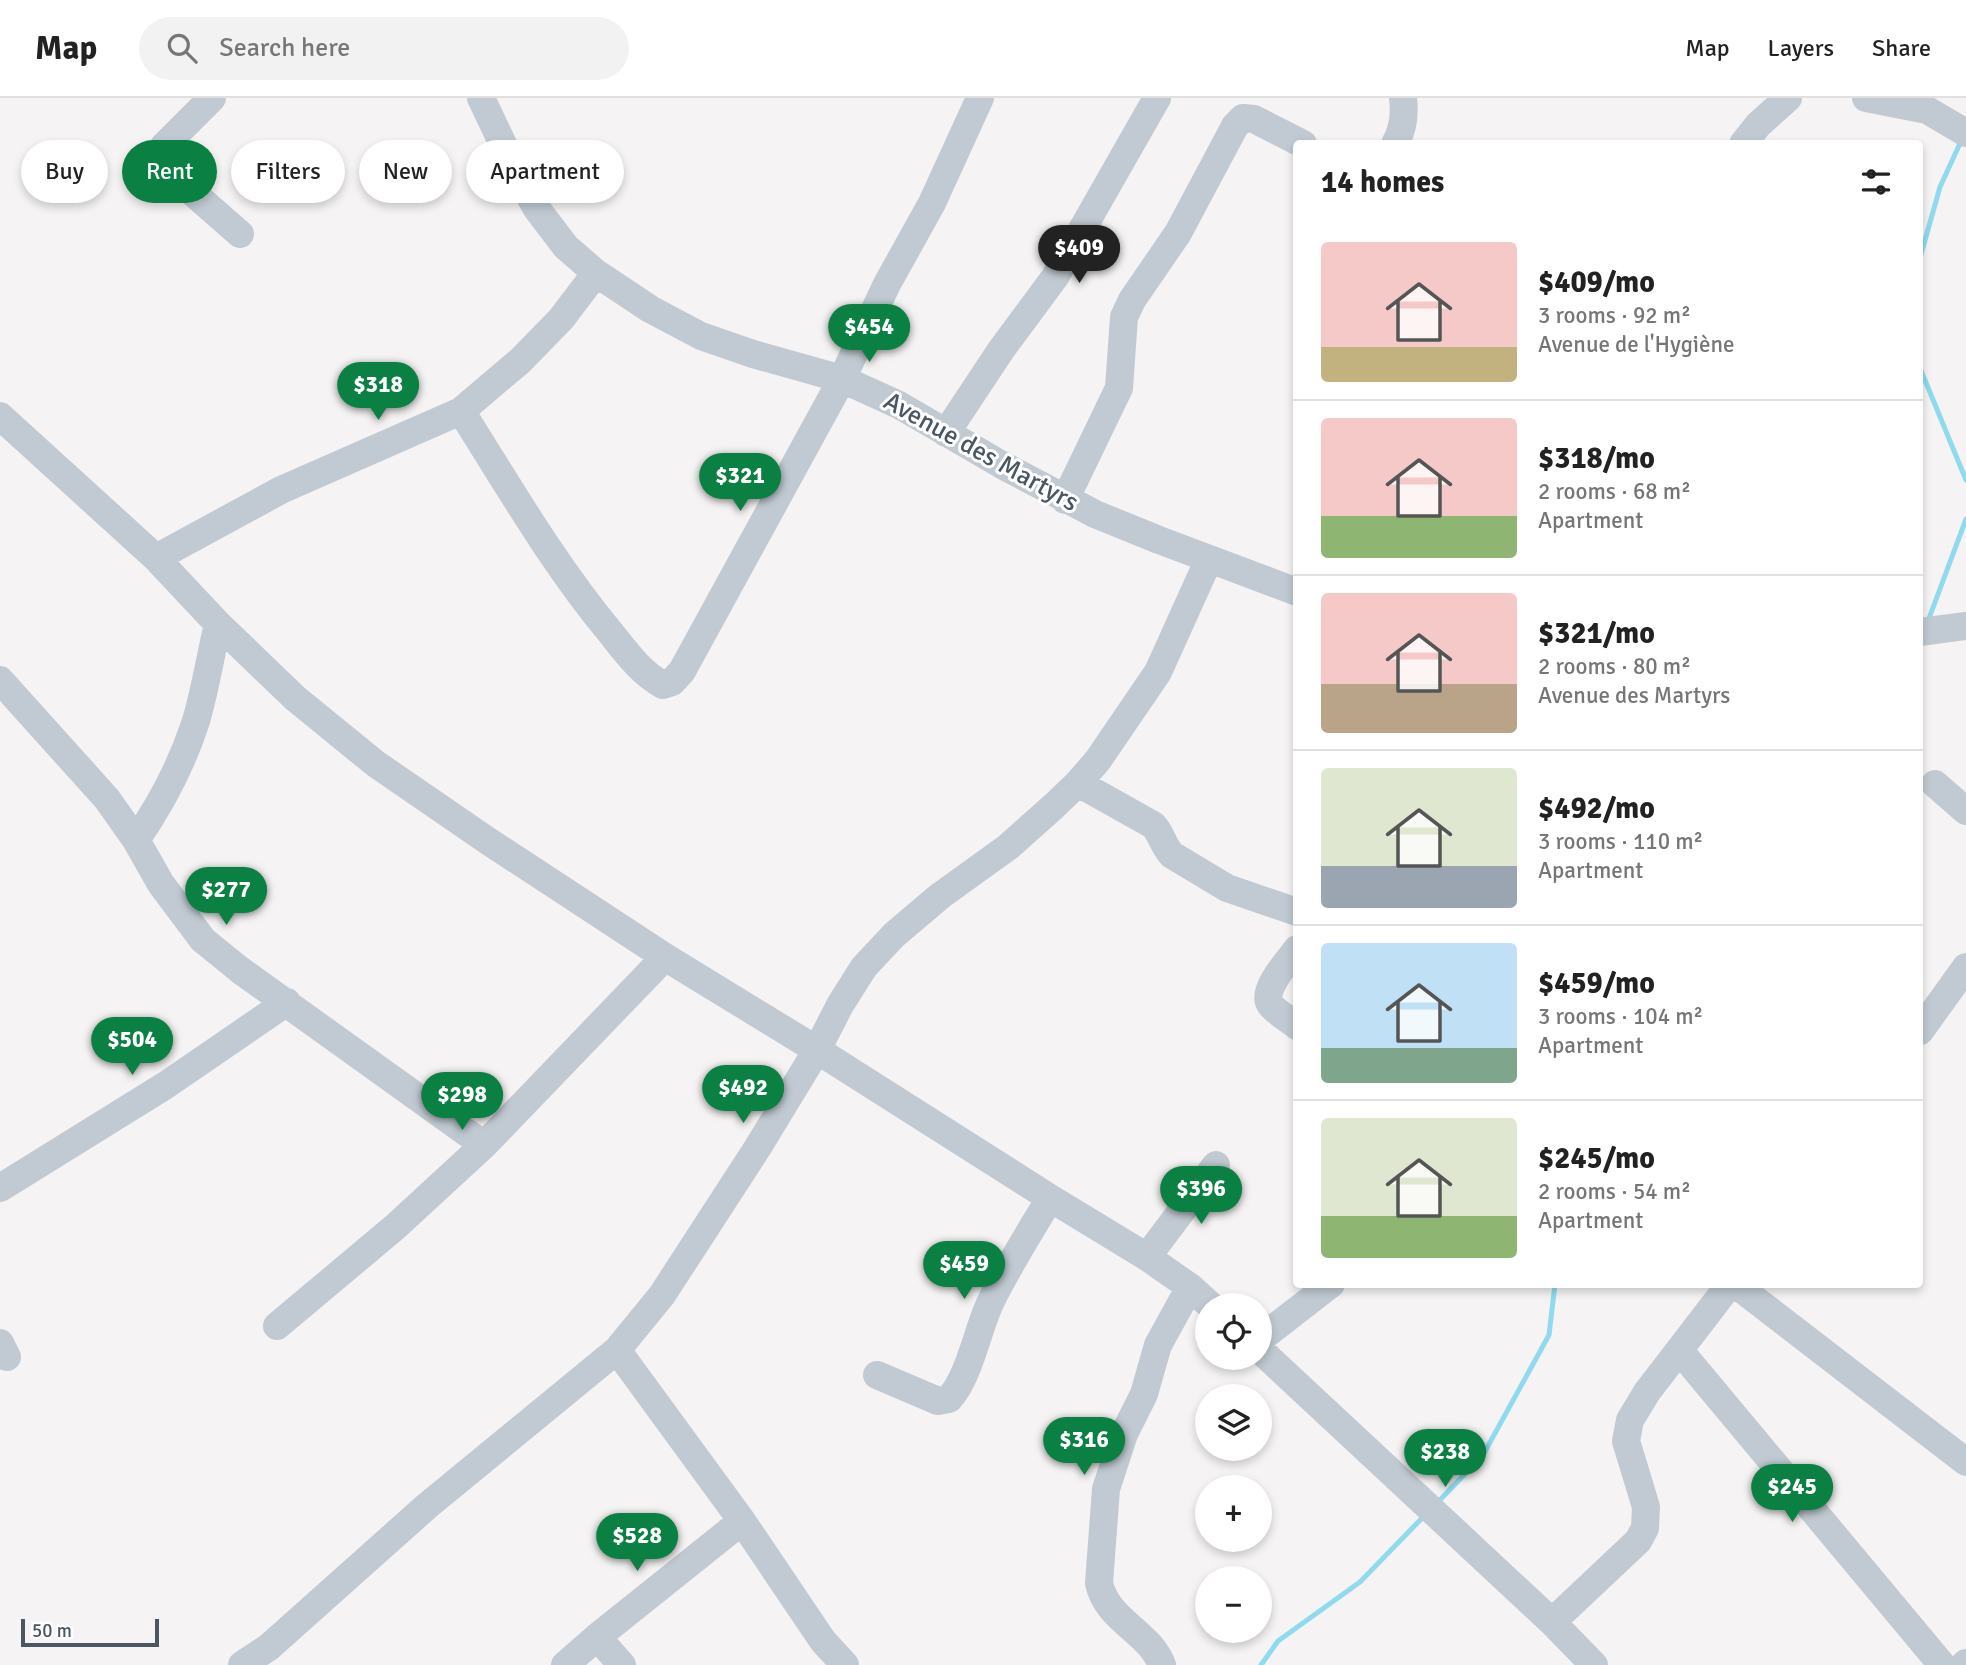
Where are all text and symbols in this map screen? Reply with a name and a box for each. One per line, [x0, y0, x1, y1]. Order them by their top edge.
search box [139, 17, 629, 80]
text: Map [35, 28, 97, 69]
icon: search [163, 29, 201, 67]
text: Search here [219, 32, 350, 64]
text: Map [1685, 33, 1730, 63]
text: Layers [1768, 33, 1834, 63]
text: Share [1872, 33, 1931, 63]
chip: Buy [21, 140, 108, 203]
chip: Rent [122, 140, 217, 203]
chip: Filters [231, 140, 345, 203]
chip: New [359, 140, 452, 203]
chip: Apartment [466, 140, 624, 203]
icon: filters [1857, 163, 1895, 201]
text: 14 homes [1321, 164, 1444, 201]
pin: $409 [1038, 226, 1120, 285]
text: $409 [1054, 233, 1104, 262]
text: $409/mo [1538, 264, 1655, 301]
icon: home [1377, 270, 1461, 354]
text: 3 rooms · 92 m² [1538, 301, 1691, 330]
pin: $454 [828, 304, 910, 364]
text: $454 [844, 312, 894, 341]
text: Avenue de l'Hygiène [1538, 330, 1735, 359]
pin: $318 [337, 362, 419, 422]
text: $318 [353, 370, 403, 399]
street label: Avenue des Martyrs [878, 385, 1084, 519]
text: $318/mo [1538, 440, 1655, 477]
icon: home [1377, 446, 1461, 530]
pin: $321 [699, 454, 781, 513]
text: $321 [715, 461, 765, 490]
text: 2 rooms · 68 m² [1538, 477, 1691, 506]
text: Apartment [1538, 506, 1643, 535]
text: $321/mo [1538, 615, 1655, 652]
icon: home [1377, 621, 1461, 705]
text: 2 rooms · 80 m² [1538, 652, 1691, 681]
text: Avenue des Martyrs [1538, 681, 1730, 710]
text: $492/mo [1538, 790, 1655, 827]
icon: home [1377, 796, 1461, 880]
text: 3 rooms · 110 m² [1538, 827, 1703, 856]
text: Apartment [1538, 856, 1643, 885]
pin: $277 [185, 868, 267, 927]
text: $277 [201, 875, 251, 904]
text: $459/mo [1538, 965, 1655, 1002]
icon: home [1377, 971, 1461, 1055]
text: 3 rooms · 104 m² [1538, 1002, 1703, 1031]
pin: $504 [91, 1018, 173, 1077]
text: $504 [107, 1025, 157, 1054]
text: Apartment [1538, 1031, 1643, 1060]
pin: $492 [702, 1066, 784, 1125]
pin: $298 [421, 1072, 503, 1132]
text: $492 [718, 1073, 768, 1102]
text: $298 [437, 1080, 487, 1109]
text: $245/mo [1538, 1140, 1655, 1177]
icon: home [1377, 1146, 1461, 1230]
pin: $396 [1160, 1166, 1242, 1226]
text: $396 [1176, 1174, 1226, 1203]
text: 2 rooms · 54 m² [1538, 1177, 1691, 1206]
text: Apartment [1538, 1206, 1643, 1235]
pin: $459 [923, 1242, 1005, 1301]
text: $459 [939, 1249, 989, 1278]
map controls [1195, 1293, 1272, 1643]
button: locate [1195, 1293, 1272, 1370]
button: layers [1195, 1384, 1272, 1461]
pin: $316 [1043, 1418, 1125, 1477]
text: $316 [1059, 1425, 1109, 1454]
pin: $238 [1404, 1430, 1486, 1489]
text: $238 [1420, 1437, 1470, 1466]
pin: $245 [1751, 1464, 1833, 1524]
text: $245 [1767, 1472, 1817, 1501]
button: + [1195, 1475, 1272, 1552]
pin: $528 [596, 1514, 678, 1573]
text: $528 [612, 1521, 662, 1550]
button: − [1195, 1566, 1272, 1643]
scale bar [21, 1616, 159, 1648]
text: 50 m [32, 1619, 72, 1643]

